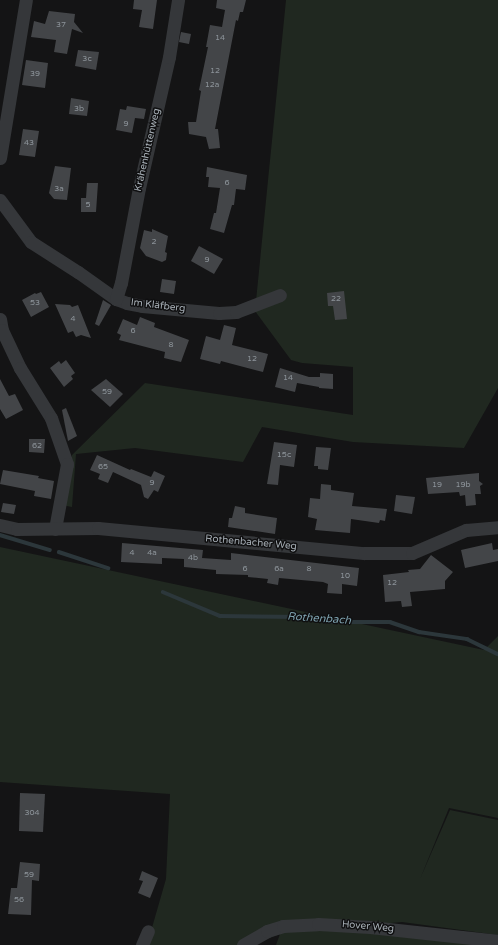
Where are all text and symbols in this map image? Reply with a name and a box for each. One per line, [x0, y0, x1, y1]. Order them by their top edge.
house number: 37 [56, 20, 66, 30]
house number: 14 [215, 33, 225, 43]
house number: 3c [82, 54, 92, 64]
house number: 12 [210, 66, 220, 76]
house number: 39 [30, 69, 40, 79]
house number: 12a [205, 80, 219, 90]
house number: 3b [74, 104, 84, 114]
street label: Krähenhüttenweg [133, 107, 163, 193]
house number: 9 [123, 119, 129, 129]
house number: 43 [24, 138, 34, 148]
house number: 6 [224, 178, 230, 188]
house number: 3a [54, 184, 64, 194]
house number: 5 [85, 200, 91, 210]
house number: 2 [151, 237, 157, 247]
house number: 9 [204, 255, 210, 265]
house number: 22 [331, 294, 341, 304]
street label: Im Kläfberg [130, 297, 186, 315]
house number: 53 [30, 298, 40, 308]
house number: 4 [70, 314, 76, 324]
house number: 6 [130, 326, 136, 336]
house number: 8 [168, 340, 174, 350]
house number: 12 [247, 354, 257, 364]
house number: 14 [283, 373, 293, 383]
house number: 59 [102, 387, 112, 397]
house number: 62 [32, 441, 42, 451]
house number: 15c [277, 450, 291, 460]
house number: 65 [98, 462, 108, 472]
house number: 9 [149, 478, 155, 488]
house number: 19 [432, 480, 442, 490]
house number: 19b [455, 480, 471, 490]
street label: Rothenbacher Weg [205, 533, 297, 553]
house number: 4 [129, 548, 135, 558]
house number: 4a [147, 548, 157, 558]
house number: 4b [188, 553, 198, 563]
house number: 6 [242, 564, 248, 574]
house number: 6a [274, 564, 284, 574]
house number: 8 [306, 564, 312, 574]
house number: 10 [340, 571, 350, 581]
house number: 12 [387, 578, 397, 588]
water label: Rothenbach [287, 610, 351, 628]
house number: 304 [24, 808, 40, 818]
house number: 59 [24, 870, 34, 880]
house number: 56 [14, 895, 24, 905]
street label: Hover Weg [341, 919, 395, 935]

